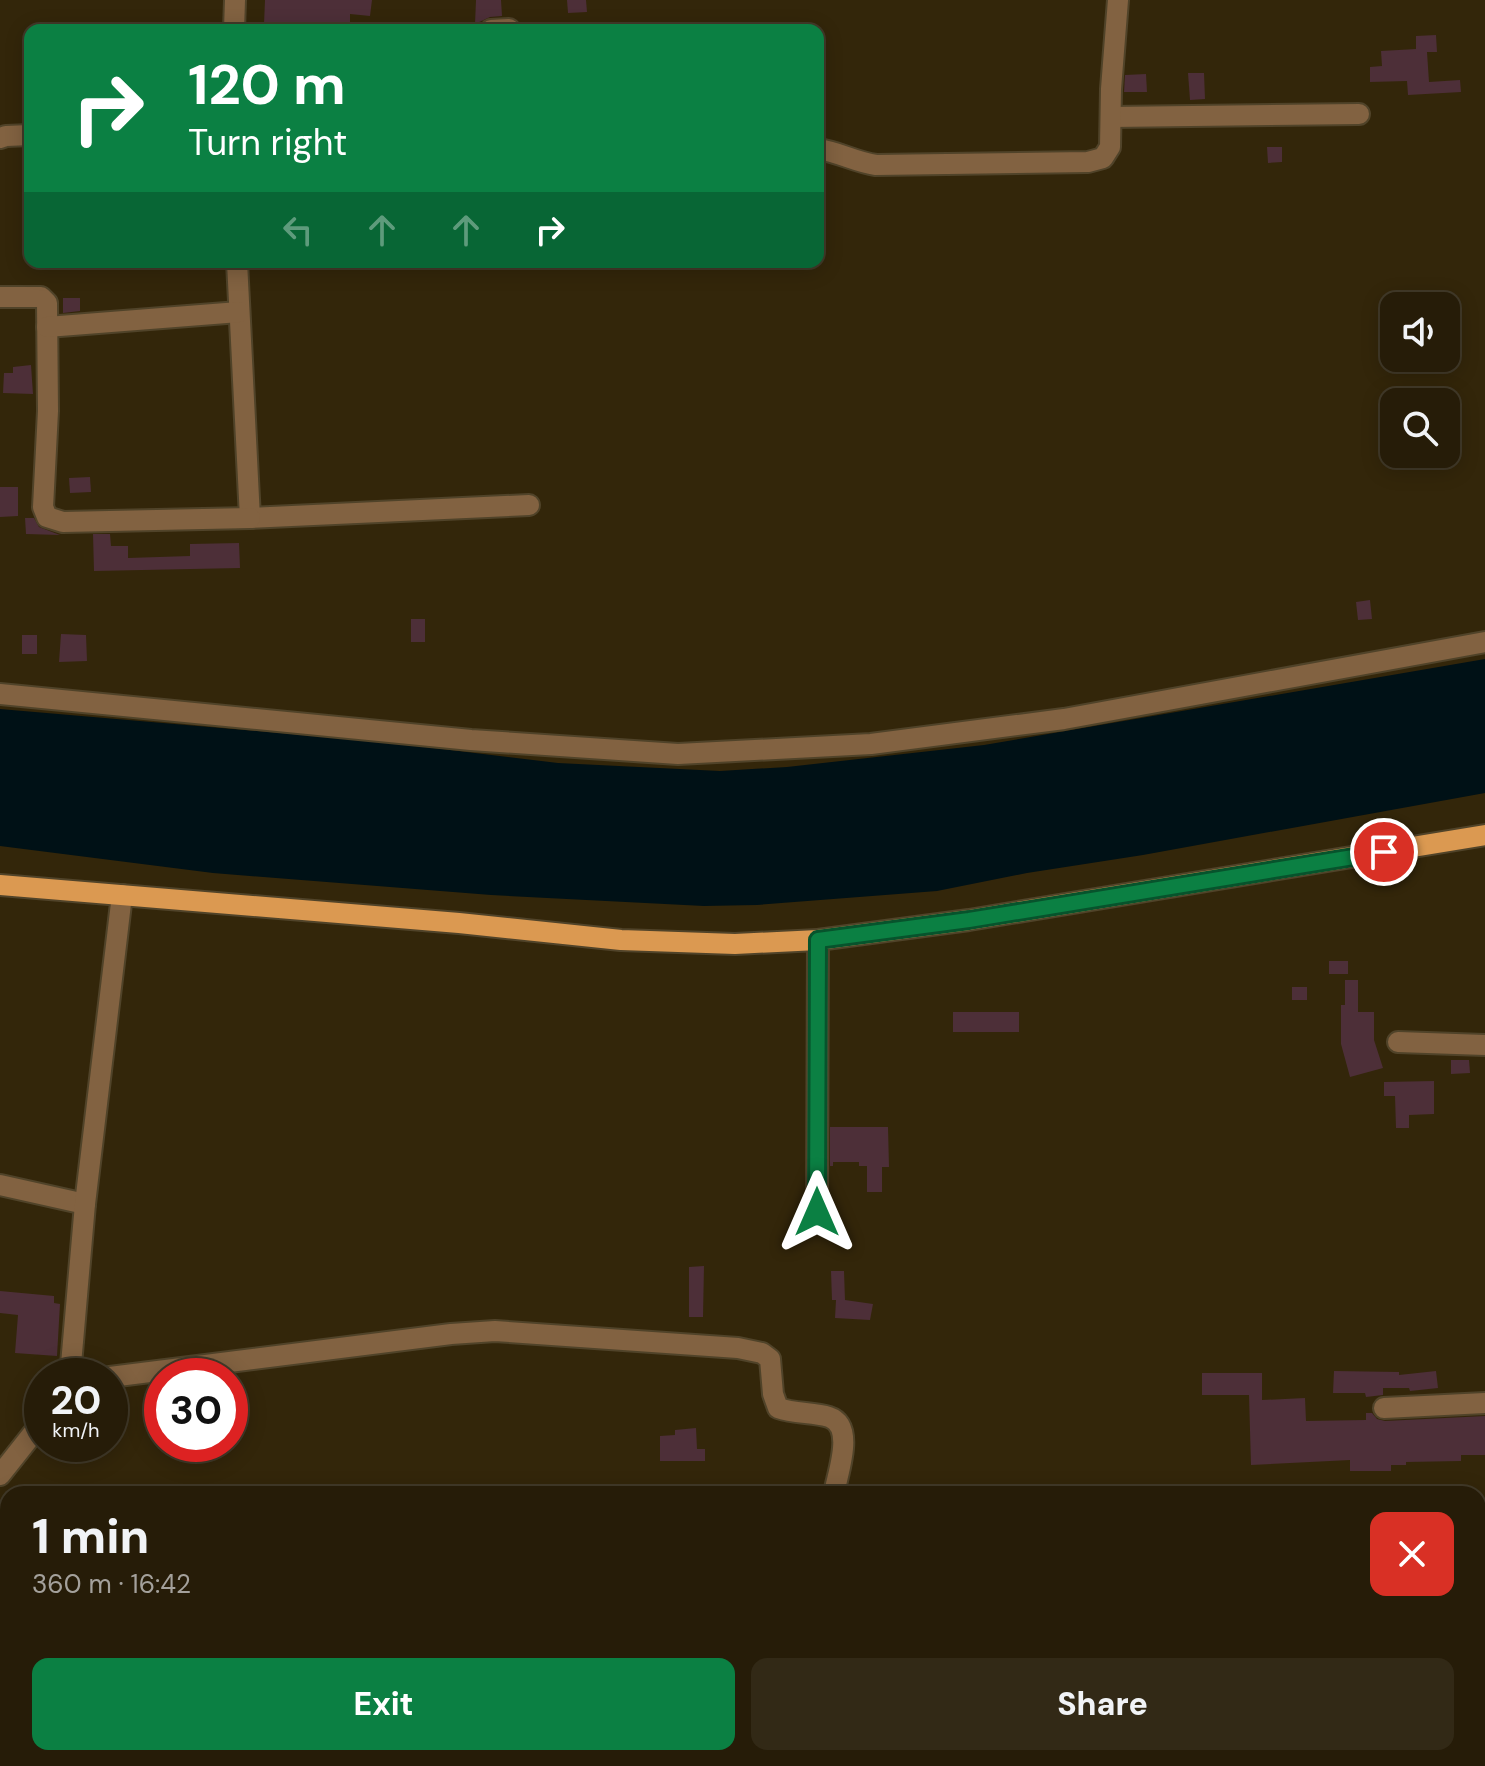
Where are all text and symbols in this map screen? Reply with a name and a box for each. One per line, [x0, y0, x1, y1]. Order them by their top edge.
text: 120 m [188, 48, 346, 121]
icon: right [56, 56, 160, 160]
text: Turn right [188, 119, 347, 166]
icon: left [276, 208, 320, 252]
icon: ahead [360, 208, 404, 252]
icon: ahead [444, 208, 488, 252]
icon: right [528, 208, 572, 252]
map controls [1380, 292, 1460, 468]
button: sound [1380, 292, 1460, 372]
button: search [1380, 388, 1460, 468]
pin [1350, 818, 1418, 886]
icon: arrive [1362, 830, 1406, 874]
position arrow [775, 1170, 859, 1254]
speed limit sign: 30 [144, 1358, 248, 1462]
text: 20 [50, 1374, 102, 1426]
text: km/h [52, 1417, 100, 1443]
text: 1 min [32, 1505, 149, 1568]
button: close [1370, 1512, 1454, 1596]
text: 360 m · 16:42 [32, 1567, 191, 1601]
button: Exit [32, 1658, 735, 1750]
button: Share [751, 1658, 1454, 1750]

